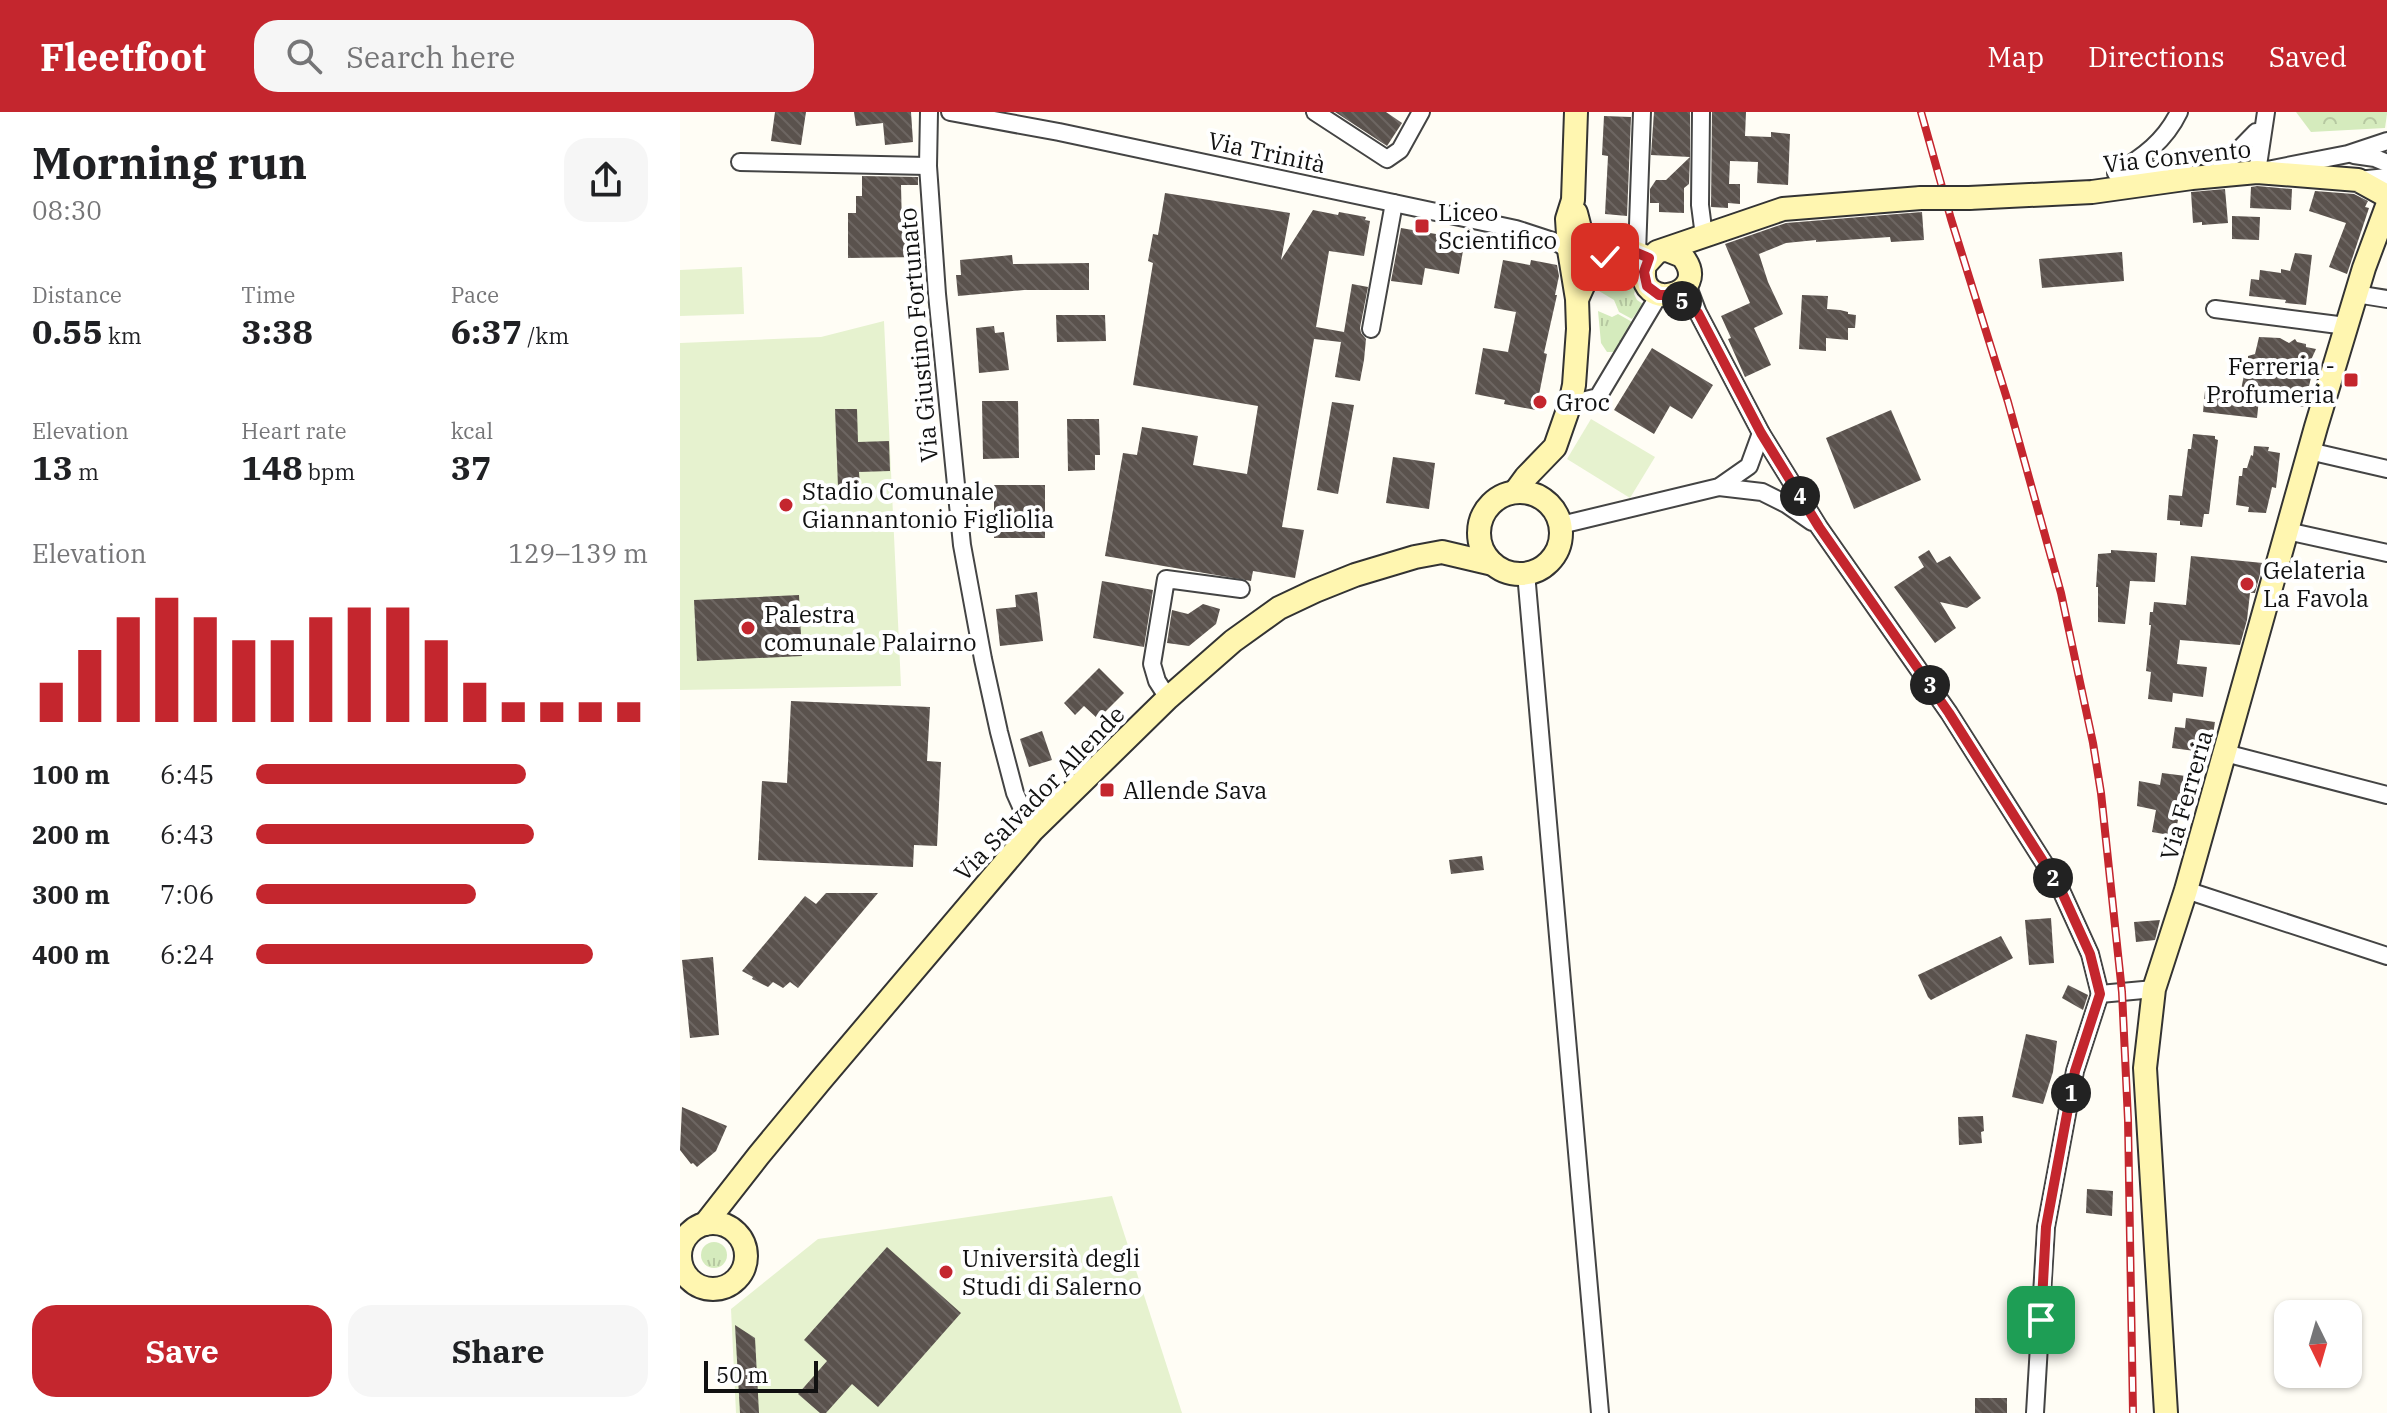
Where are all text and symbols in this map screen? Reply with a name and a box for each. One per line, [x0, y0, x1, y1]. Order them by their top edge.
search box [254, 20, 814, 92]
text: Fleetfoot [40, 32, 206, 81]
icon: search [282, 34, 326, 78]
text: Search here [346, 37, 515, 76]
text: Map [1987, 38, 2044, 75]
text: Directions [2088, 38, 2225, 75]
text: Saved [2269, 38, 2347, 75]
street label: Via Trinità [1205, 124, 1329, 180]
street label: Via Convento [2102, 132, 2252, 180]
text: Morning run [32, 134, 307, 191]
button: share [564, 138, 648, 222]
text: 08:30 [32, 193, 102, 227]
place label: Liceo Scientifico [1438, 196, 1557, 256]
street label: Via Giustino Fortunato [891, 206, 945, 464]
marker: Liceo Scientifico [1413, 217, 1431, 235]
pin [1571, 223, 1639, 291]
icon: check [1583, 235, 1627, 279]
text: Distance [32, 280, 122, 309]
text: Time [241, 280, 295, 309]
text: Pace [451, 280, 499, 309]
pin: 5 [1662, 281, 1702, 321]
text: 5 [1675, 286, 1689, 315]
text: 0.55 [32, 309, 103, 353]
text: 3:38 [241, 309, 313, 353]
text: 6:37 [451, 309, 522, 353]
text: km [103, 321, 142, 350]
text: /km [522, 321, 569, 350]
place label: Ferreria - Profumeria [2206, 350, 2335, 410]
marker: Ferreria - Profumeria [2342, 371, 2360, 389]
place label: Groc [1556, 386, 1610, 418]
marker: Groc [1531, 393, 1549, 411]
text: Elevation [32, 416, 129, 445]
text: Heart rate [241, 416, 347, 445]
text: kcal [451, 416, 493, 445]
text: 13 [32, 445, 73, 489]
text: 148 [241, 445, 303, 489]
text: 37 [451, 445, 491, 489]
text: m [73, 457, 99, 486]
text: bpm [303, 457, 355, 486]
place label: Stadio Comunale Giannantonio Figliolia [802, 475, 1054, 535]
pin: 4 [1780, 476, 1820, 516]
text: 4 [1793, 481, 1807, 510]
marker: Stadio Comunale Giannantonio Figliolia [777, 496, 795, 514]
text: Elevation [32, 536, 147, 570]
text: 129–139 m [508, 536, 648, 570]
place label: Gelateria La Favola [2263, 554, 2369, 614]
marker: Gelateria La Favola [2238, 575, 2256, 593]
place label: Palestra comunale Palairno [764, 598, 977, 658]
marker: Palestra comunale Palairno [739, 619, 757, 637]
pin: 3 [1910, 665, 1950, 705]
text: 3 [1923, 670, 1937, 699]
street label: Via Salvador Allende [947, 698, 1131, 888]
street label: Via Ferreria [2152, 726, 2220, 864]
text: 100 m [32, 757, 110, 791]
text: 6:45 [160, 757, 214, 791]
place label: Allende Sava [1123, 774, 1267, 806]
marker: Allende Sava [1098, 781, 1116, 799]
text: 200 m [32, 817, 110, 851]
text: 6:43 [160, 817, 214, 851]
pin: 2 [2033, 858, 2073, 898]
text: 2 [2046, 863, 2060, 892]
text: 300 m [32, 877, 110, 911]
text: 7:06 [160, 877, 214, 911]
text: 400 m [32, 937, 110, 971]
text: 6:24 [160, 937, 214, 971]
pin: 1 [2051, 1073, 2091, 1113]
text: 1 [2064, 1078, 2078, 1107]
place label: Università degli Studi di Salerno [962, 1242, 1142, 1302]
marker: Università degli Studi di Salerno [937, 1263, 955, 1281]
pin [2007, 1286, 2075, 1354]
icon: arrive [2019, 1298, 2063, 1342]
north arrow [2274, 1300, 2362, 1388]
map controls [2274, 1300, 2362, 1388]
button: Save [32, 1305, 332, 1397]
button: Share [348, 1305, 648, 1397]
scale bar [704, 1357, 818, 1393]
text: 50 m [716, 1360, 768, 1389]

